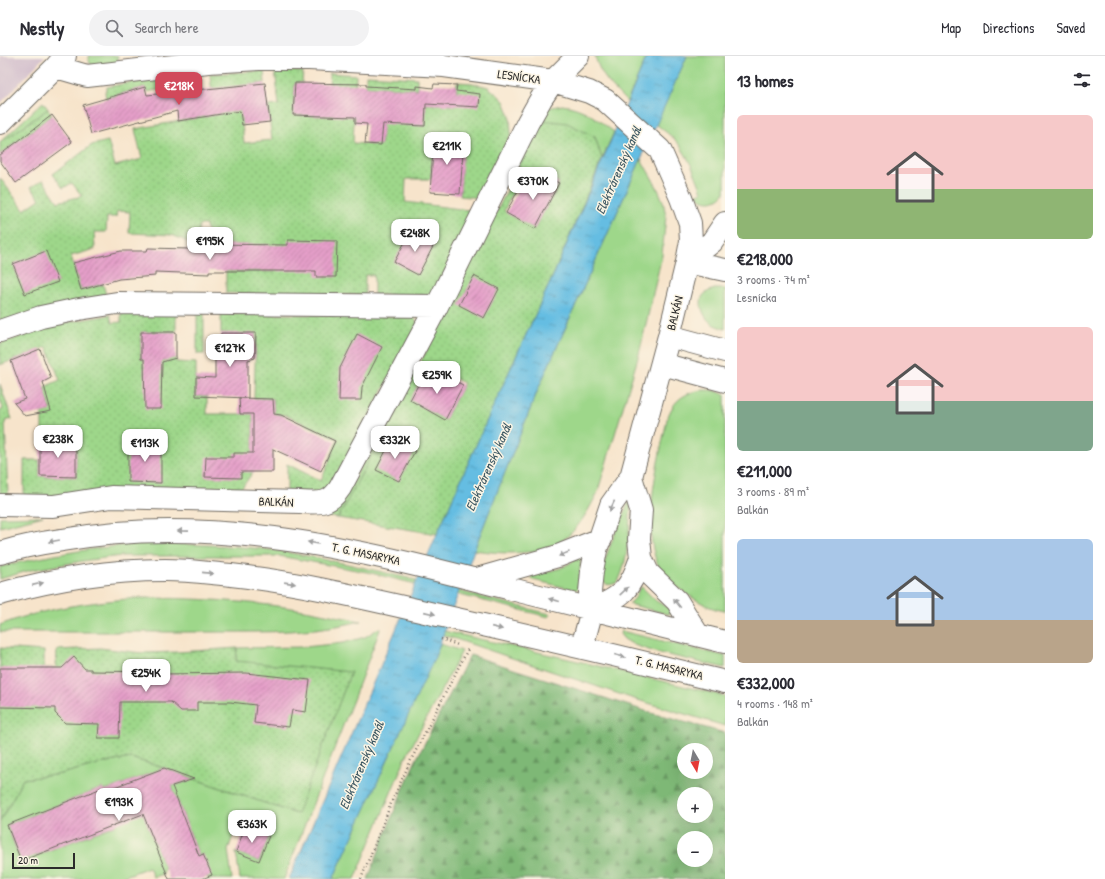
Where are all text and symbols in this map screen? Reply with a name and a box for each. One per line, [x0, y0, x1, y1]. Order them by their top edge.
search box [89, 10, 369, 46]
text: Nestly [20, 15, 65, 41]
icon: search [103, 17, 125, 39]
text: Search here [135, 17, 199, 38]
text: Map [941, 18, 961, 37]
text: Directions [983, 18, 1034, 37]
text: Saved [1056, 18, 1085, 37]
street label: LESNÍCKA [496, 65, 542, 88]
text: 13 homes [737, 69, 794, 92]
icon: filters [1071, 69, 1093, 91]
pin: €218K [151, 72, 207, 106]
text: €218K [164, 76, 194, 94]
water label: Elektrárenský kanál [591, 123, 646, 217]
pin: €211K [419, 132, 475, 166]
text: €211K [433, 136, 461, 154]
icon: home [879, 141, 951, 213]
pin: €370K [505, 167, 561, 201]
text: €370K [517, 171, 549, 189]
pin: €248K [387, 219, 443, 253]
text: €248K [400, 223, 430, 241]
pin: €195K [182, 227, 238, 261]
text: €195K [196, 231, 224, 249]
text: €218,000 [737, 247, 793, 270]
text: 3 rooms · 74 m² [737, 270, 810, 288]
text: Lesnícka [737, 288, 776, 306]
street label: BALKÁN [662, 294, 687, 332]
pin: €127K [202, 334, 258, 368]
text: €127K [215, 338, 245, 356]
icon: home [879, 353, 951, 425]
pin: €259K [409, 361, 465, 395]
text: €259K [422, 365, 452, 383]
water label: Elektrárenský kanál [461, 420, 516, 514]
pin: €238K [30, 425, 86, 459]
pin: €332K [367, 426, 423, 460]
text: €238K [43, 429, 73, 447]
pin: €113K [117, 429, 173, 463]
text: €332K [380, 430, 410, 448]
text: €113K [131, 433, 159, 451]
text: €211,000 [737, 459, 792, 482]
text: 3 rooms · 89 m² [737, 482, 809, 500]
street label: BALKÁN [258, 492, 294, 511]
one-way arrow [609, 500, 615, 512]
text: Balkán [737, 500, 769, 518]
one-way arrow [176, 528, 189, 534]
one-way arrow [48, 538, 60, 544]
street label: T. G. MASARYKA [330, 538, 402, 569]
one-way arrow [306, 540, 319, 546]
one-way arrow [558, 551, 570, 557]
icon: home [879, 565, 951, 637]
one-way arrow [202, 569, 215, 576]
one-way arrow [284, 580, 296, 586]
one-way arrow [31, 581, 44, 587]
one-way arrow [619, 586, 629, 596]
one-way arrow [548, 597, 560, 603]
one-way arrow [672, 598, 681, 608]
one-way arrow [424, 611, 437, 617]
one-way arrow [491, 626, 503, 632]
street label: T. G. MASARYKA [633, 651, 705, 684]
one-way arrow [613, 654, 626, 660]
pin: €254K [118, 659, 174, 693]
text: €254K [131, 663, 161, 681]
text: €332,000 [737, 671, 795, 694]
text: 4 rooms · 148 m² [737, 694, 813, 712]
text: Balkán [737, 712, 769, 730]
water label: Elektrárenský kanál [334, 718, 388, 812]
north arrow [677, 743, 713, 779]
map controls [677, 743, 713, 867]
button: + [677, 787, 713, 823]
pin: €193K [91, 788, 147, 822]
text: €193K [105, 792, 133, 810]
pin: €363K [224, 810, 280, 844]
text: €363K [237, 814, 267, 832]
button: − [677, 831, 713, 867]
scale bar [12, 851, 75, 870]
text: 20 m [18, 853, 38, 867]

